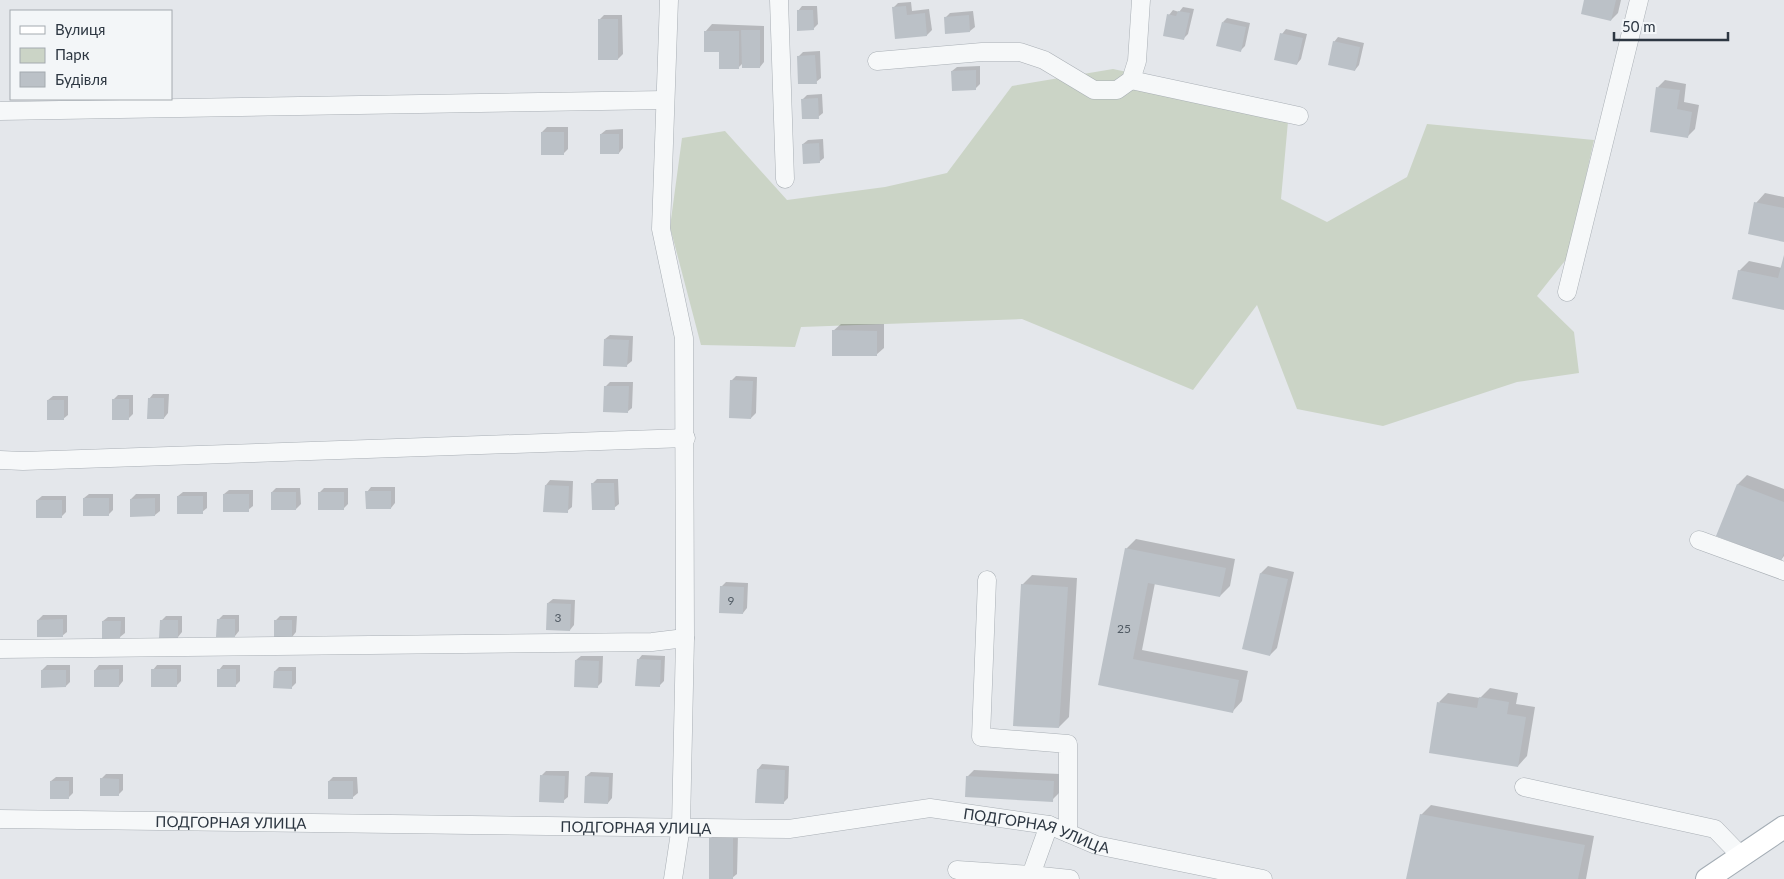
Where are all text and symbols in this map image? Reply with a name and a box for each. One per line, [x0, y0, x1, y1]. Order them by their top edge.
legend [10, 10, 172, 100]
scale bar [1614, 10, 1728, 42]
text: 50 m [1622, 17, 1656, 35]
text: Вулиця [55, 20, 105, 38]
text: Парк [55, 45, 90, 63]
text: Будівля [55, 70, 107, 88]
house number: 9 [728, 593, 735, 608]
house number: 3 [555, 610, 562, 625]
house number: 25 [1117, 621, 1131, 636]
street label: ПОДГОРНАЯ УЛИЦА [962, 804, 1112, 857]
street label: ПОДГОРНАЯ УЛИЦА [155, 812, 308, 832]
street label: ПОДГОРНАЯ УЛИЦА [560, 817, 712, 837]

